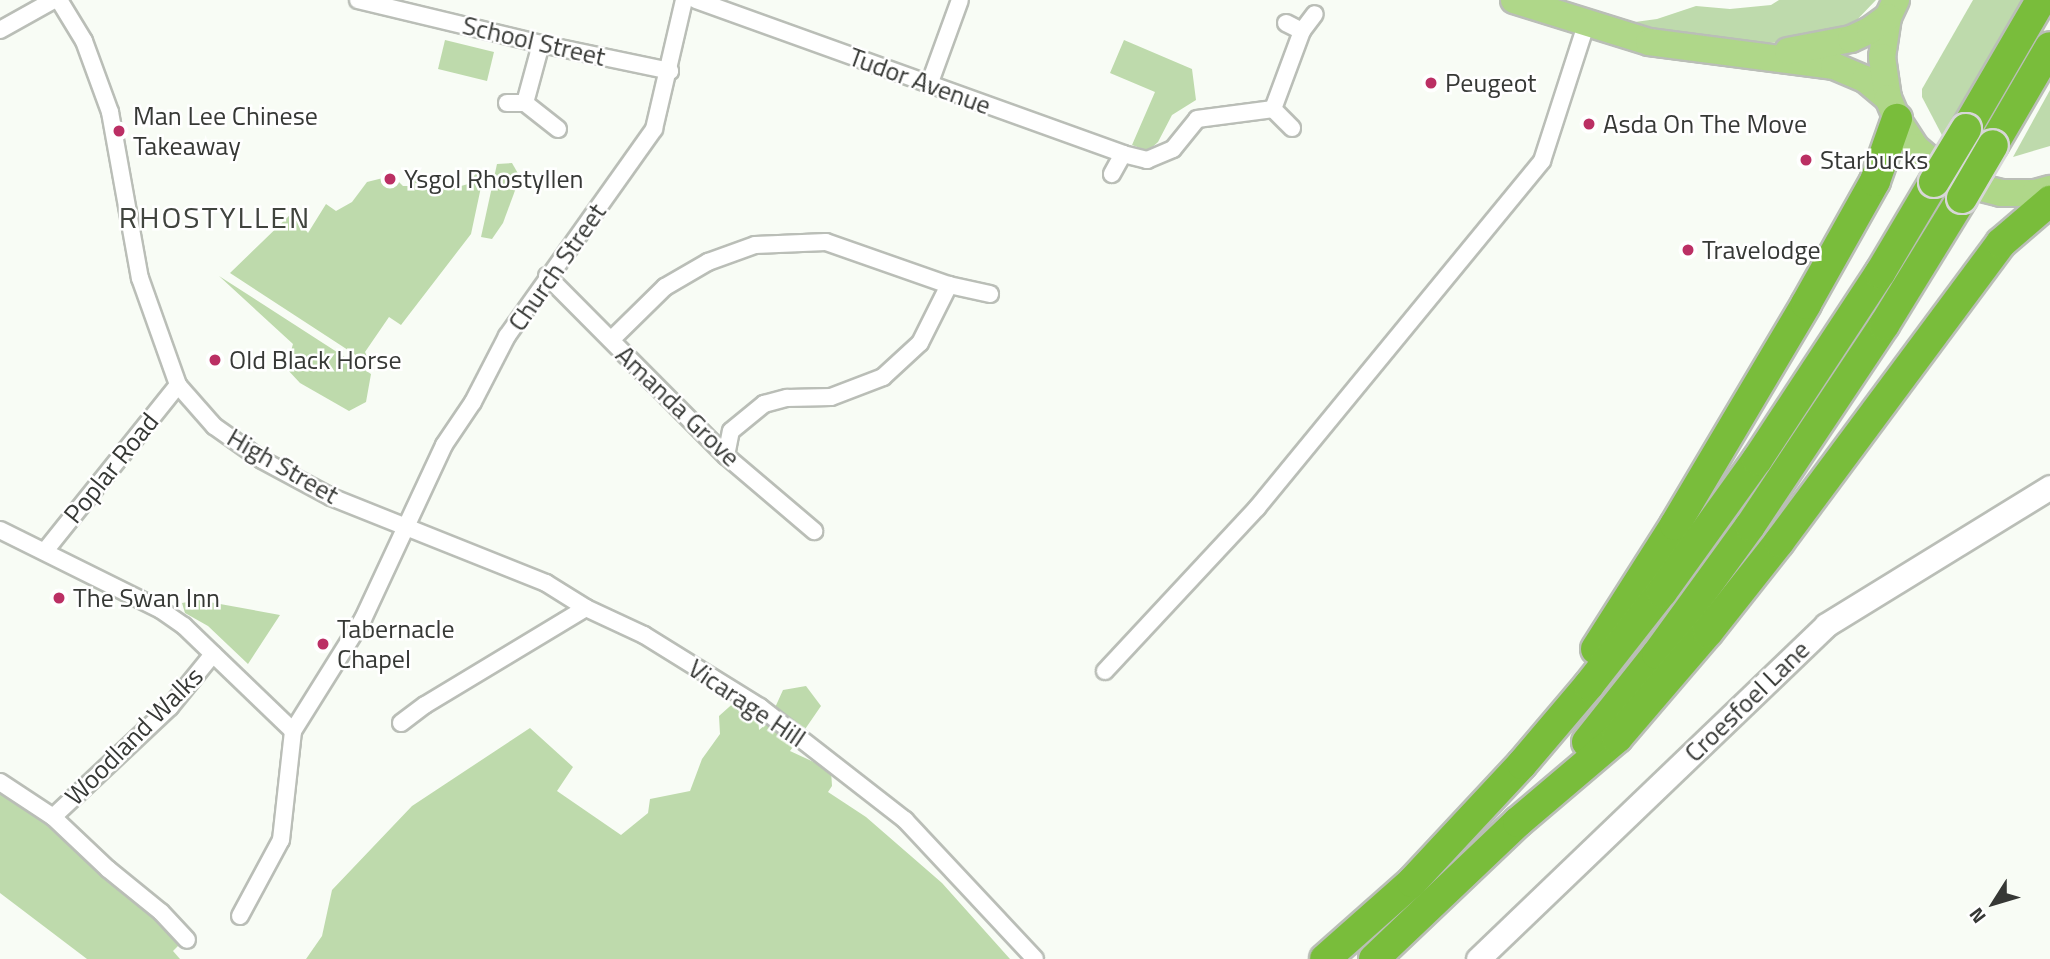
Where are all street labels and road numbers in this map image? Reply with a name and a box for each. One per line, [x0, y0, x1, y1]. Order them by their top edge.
street label: School Street [460, 9, 608, 73]
street label: Tudor Avenue [845, 41, 995, 121]
street label: Church Street [502, 197, 612, 337]
street label: Amanda Grove [609, 339, 747, 473]
street label: Poplar Road [57, 407, 165, 529]
street label: High Street [222, 422, 344, 510]
street label: Croesfoel Lane [1678, 634, 1816, 768]
street label: Vicarage Hill [682, 652, 812, 754]
street label: Woodland Walks [58, 660, 210, 812]

